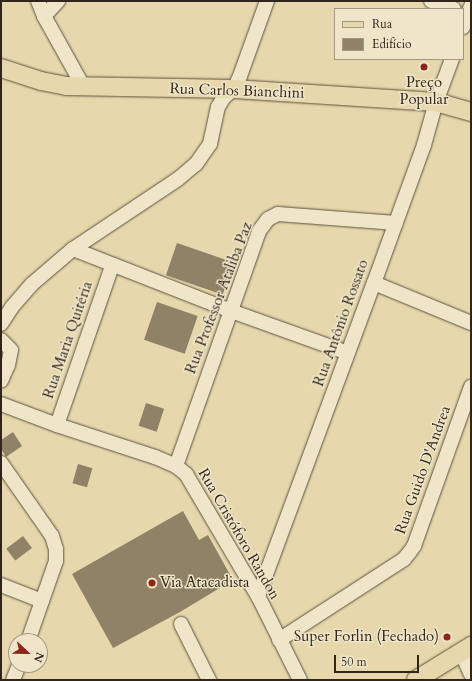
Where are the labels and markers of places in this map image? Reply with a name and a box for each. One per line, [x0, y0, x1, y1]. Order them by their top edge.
marker: Preço Popular [419, 62, 429, 72]
place label: Preço Popular [400, 73, 448, 108]
place label: Via Atacadista [160, 574, 249, 592]
marker: Via Atacadista [147, 578, 157, 588]
place label: Super Forlin (Fechado) [294, 628, 439, 646]
marker: Super Forlin (Fechado) [442, 632, 452, 642]

